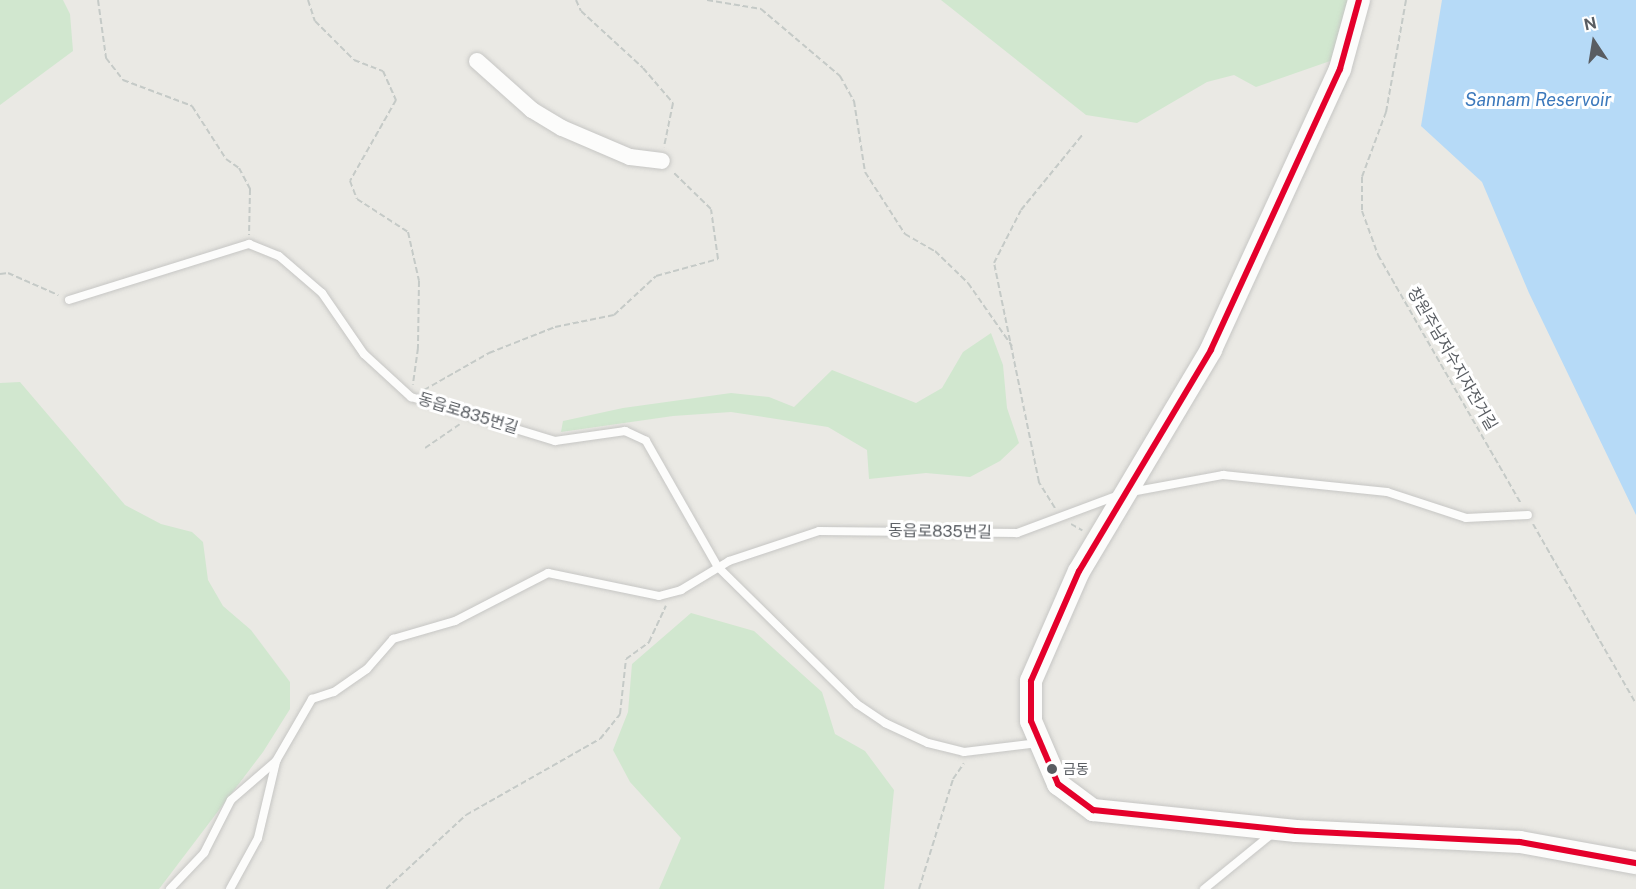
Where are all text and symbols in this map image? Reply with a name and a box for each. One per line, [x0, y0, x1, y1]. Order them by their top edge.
north arrow [1564, 12, 1624, 72]
text: N [1582, 13, 1598, 34]
water label: Sannam Reservoir [1465, 89, 1611, 111]
street label: 창원주남저수지자전거길 [1403, 284, 1501, 434]
street label: 동읍로835번길 [415, 390, 521, 438]
street label: 동읍로835번길 [888, 521, 992, 543]
place label: 금동 [1063, 761, 1089, 777]
marker: 금동 [1046, 763, 1058, 775]

